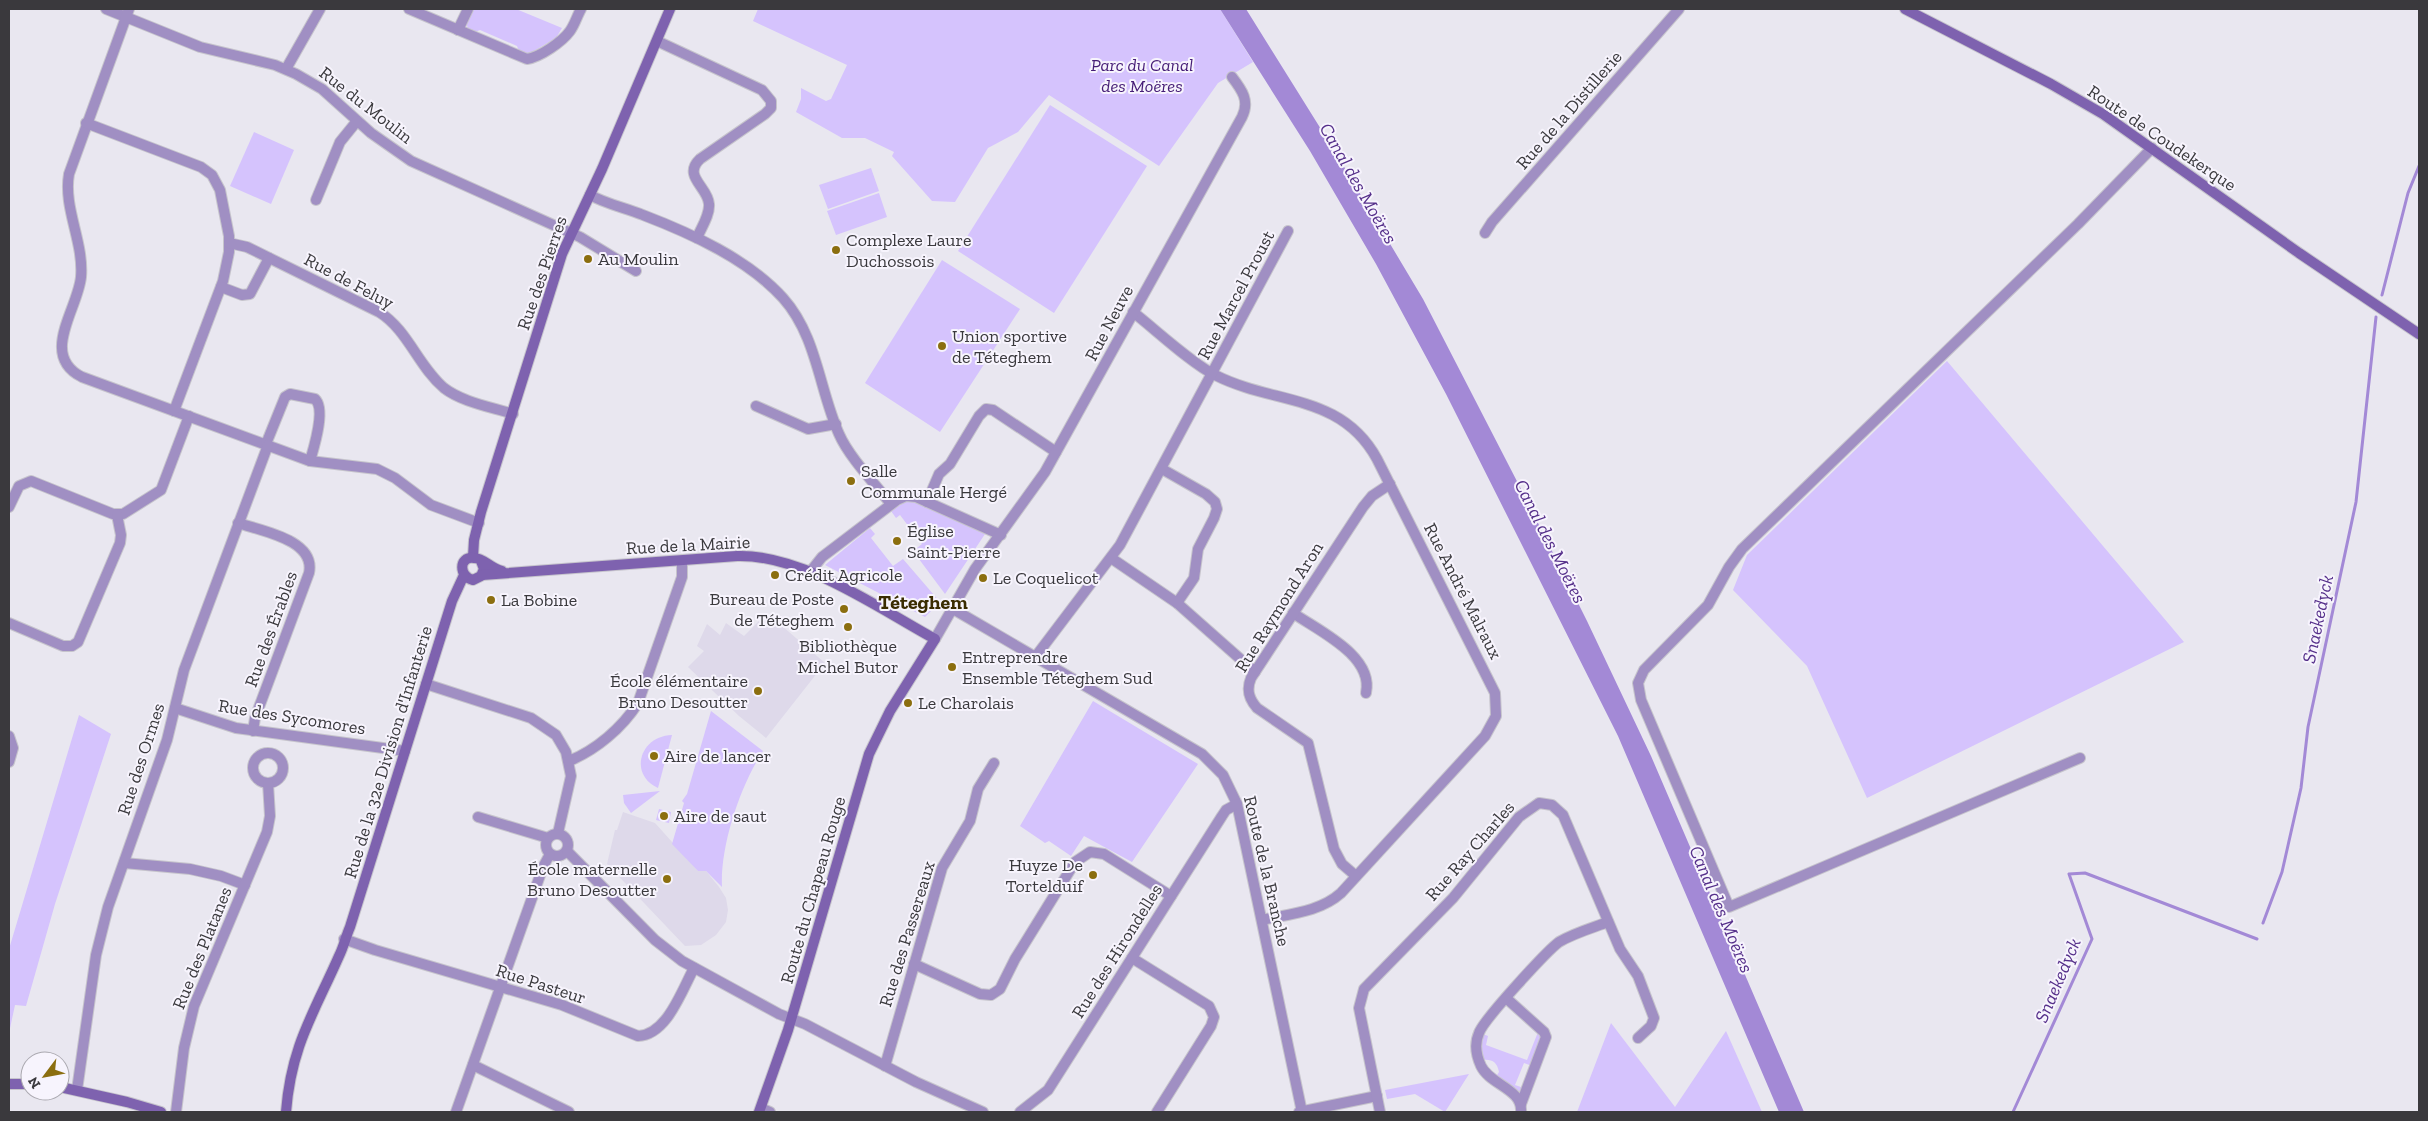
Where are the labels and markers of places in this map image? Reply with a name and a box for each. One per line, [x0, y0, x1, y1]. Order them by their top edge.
place label: Complexe Laure Duchossois [846, 229, 971, 272]
marker: Complexe Laure Duchossois [830, 244, 842, 256]
place label: Au Moulin [598, 248, 679, 270]
marker: Au Moulin [582, 253, 594, 265]
place label: Union sportive de Téteghem [952, 325, 1067, 368]
marker: Union sportive de Téteghem [936, 340, 948, 352]
place label: Salle Communale Hergé [861, 460, 1007, 503]
marker: Salle Communale Hergé [845, 475, 857, 487]
place label: Église Saint-Pierre [907, 520, 1001, 563]
marker: Église Saint-Pierre [891, 535, 903, 547]
place label: Crédit Agricole [785, 564, 902, 586]
place label: Le Coquelicot [993, 567, 1099, 589]
marker: Crédit Agricole [769, 569, 781, 581]
marker: Le Coquelicot [977, 572, 989, 584]
place label: Bureau de Poste de Téteghem [710, 588, 834, 631]
place label: La Bobine [501, 589, 577, 611]
marker: La Bobine [485, 594, 497, 606]
marker: Bureau de Poste de Téteghem [838, 603, 850, 615]
marker: Bibliothèque Michel Butor [842, 621, 854, 633]
place label: Bibliothèque Michel Butor [797, 635, 899, 678]
place label: Entreprendre Ensemble Téteghem Sud [962, 646, 1153, 689]
marker: Entreprendre Ensemble Téteghem Sud [946, 661, 958, 673]
place label: École élémentaire Bruno Desoutter [610, 670, 748, 713]
marker: École élémentaire Bruno Desoutter [752, 685, 764, 697]
place label: Le Charolais [918, 692, 1014, 714]
marker: Le Charolais [902, 697, 914, 709]
place label: Aire de lancer [664, 745, 771, 767]
marker: Aire de lancer [648, 750, 660, 762]
place label: Aire de saut [674, 805, 767, 827]
marker: Aire de saut [658, 810, 670, 822]
place label: Huyze De Tortelduif [1006, 854, 1084, 897]
place label: École maternelle Bruno Desoutter [527, 858, 657, 901]
marker: Huyze De Tortelduif [1087, 869, 1099, 881]
marker: École maternelle Bruno Desoutter [661, 873, 673, 885]

